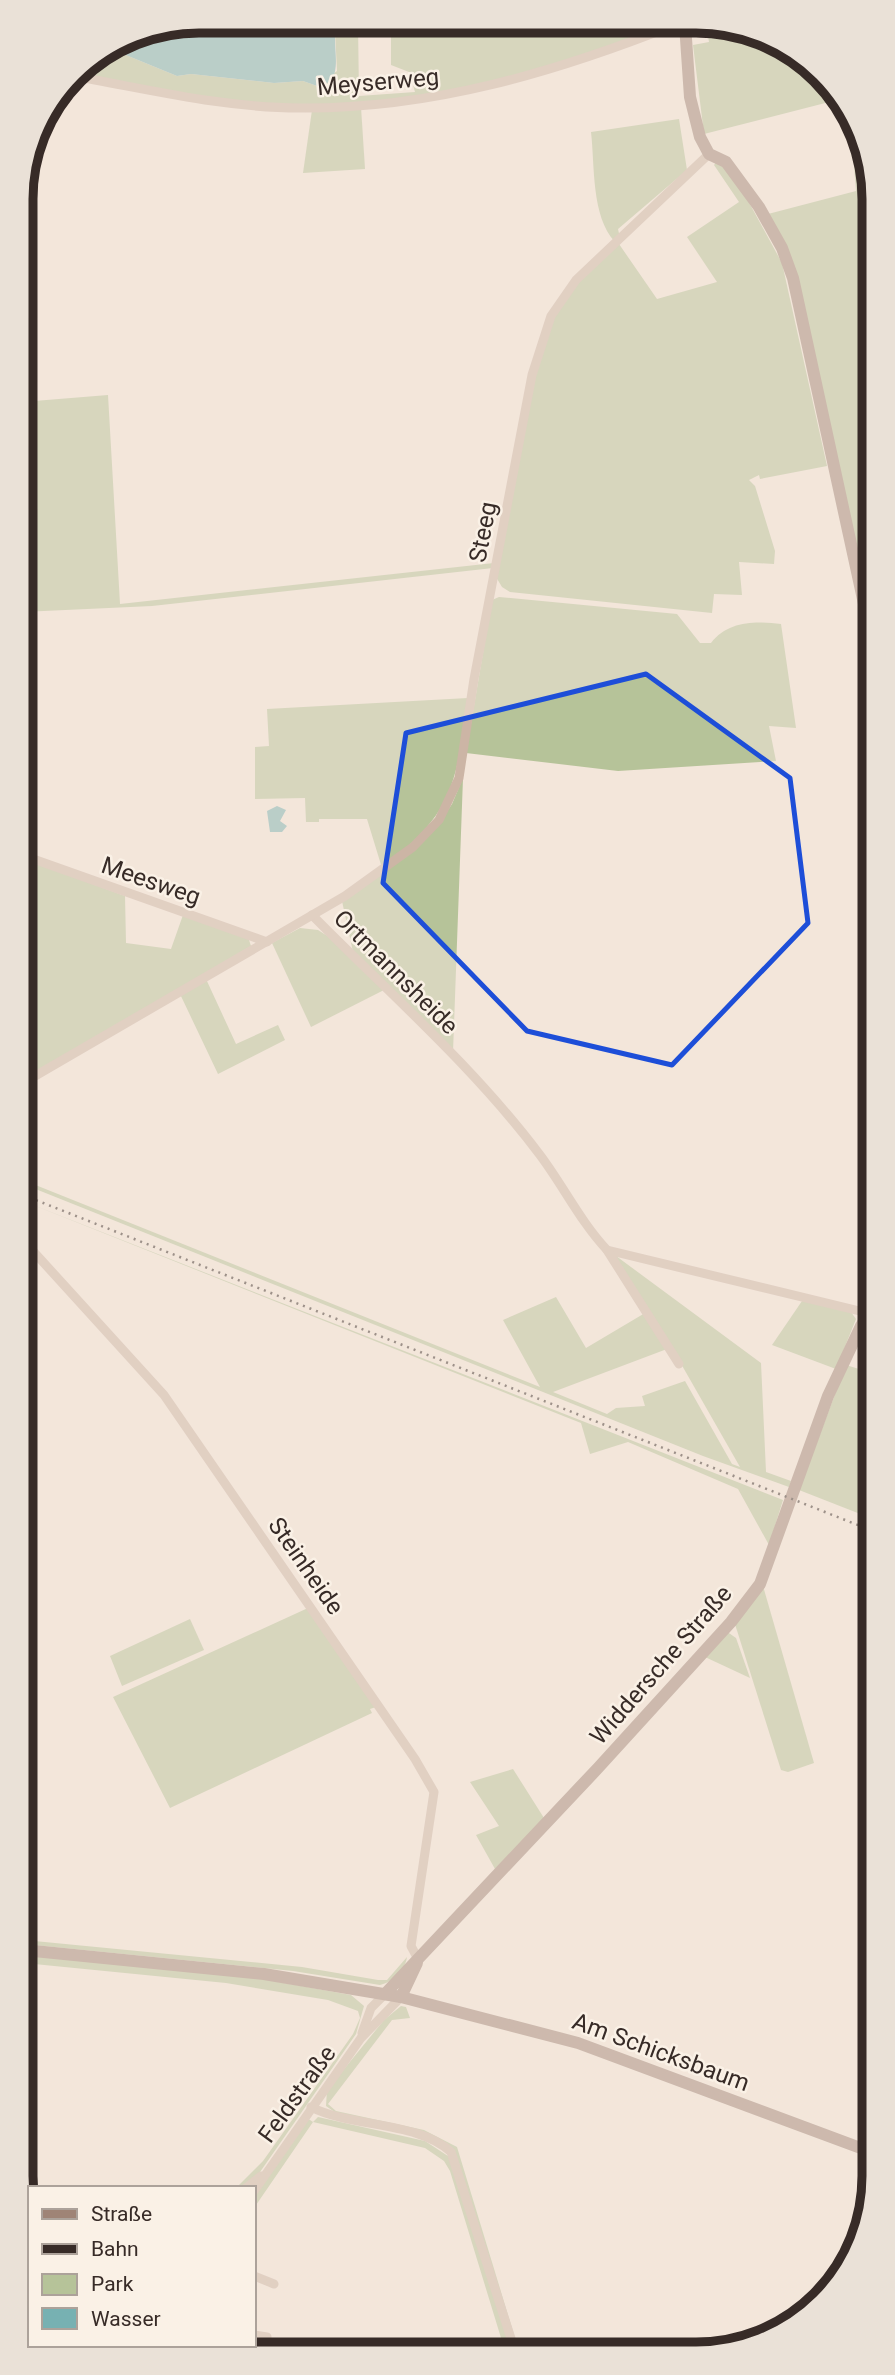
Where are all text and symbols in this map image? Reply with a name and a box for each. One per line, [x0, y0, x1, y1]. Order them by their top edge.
street label: Meyserweg [316, 63, 440, 101]
street label: Steeg [463, 499, 503, 565]
street label: Meesweg [98, 851, 204, 911]
street label: Ortmannsheide [328, 904, 464, 1040]
street label: Steinheide [262, 1512, 350, 1620]
street label: Widdersche Straße [584, 1580, 738, 1750]
street label: Am Schicksbaum [569, 2007, 753, 2097]
street label: Feldstraße [252, 2040, 342, 2148]
legend [28, 2186, 256, 2347]
text: Straße [91, 2202, 152, 2226]
text: Bahn [91, 2237, 139, 2261]
text: Park [91, 2272, 134, 2296]
text: Wasser [91, 2307, 161, 2331]

